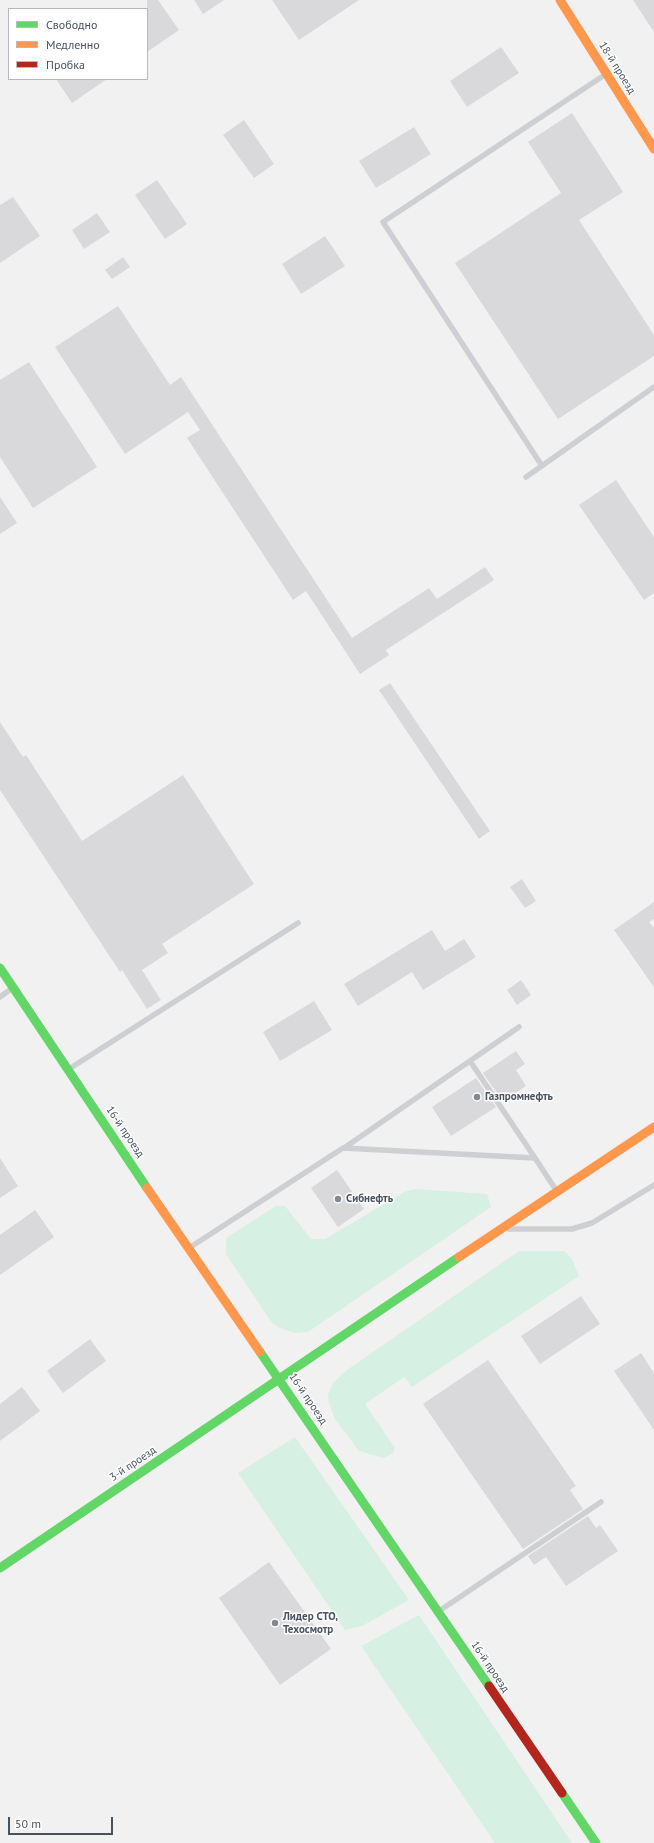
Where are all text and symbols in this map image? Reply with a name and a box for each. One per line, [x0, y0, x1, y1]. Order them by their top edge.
legend [8, 8, 148, 80]
text: Свободно [46, 17, 97, 32]
text: Медленно [46, 37, 100, 52]
street label: 18-й проезд [596, 39, 638, 97]
text: Пробка [46, 57, 85, 72]
place label: Газпромнефть [485, 1090, 553, 1104]
marker: Газпромнефть [472, 1092, 482, 1102]
street label: 16-й проезд [103, 1104, 147, 1160]
place label: Сибнефть [346, 1192, 393, 1206]
marker: Сибнефть [333, 1194, 343, 1204]
street label: 16-й проезд [286, 1371, 330, 1427]
street label: 3-й проезд [107, 1444, 159, 1484]
place label: Лидер СТО, Техосмотр [283, 1610, 338, 1636]
marker: Лидер СТО, Техосмотр [270, 1618, 280, 1628]
street label: 16-й проезд [468, 1639, 512, 1695]
scale bar [10, 1809, 115, 1835]
text: 50 m [15, 1816, 41, 1831]

